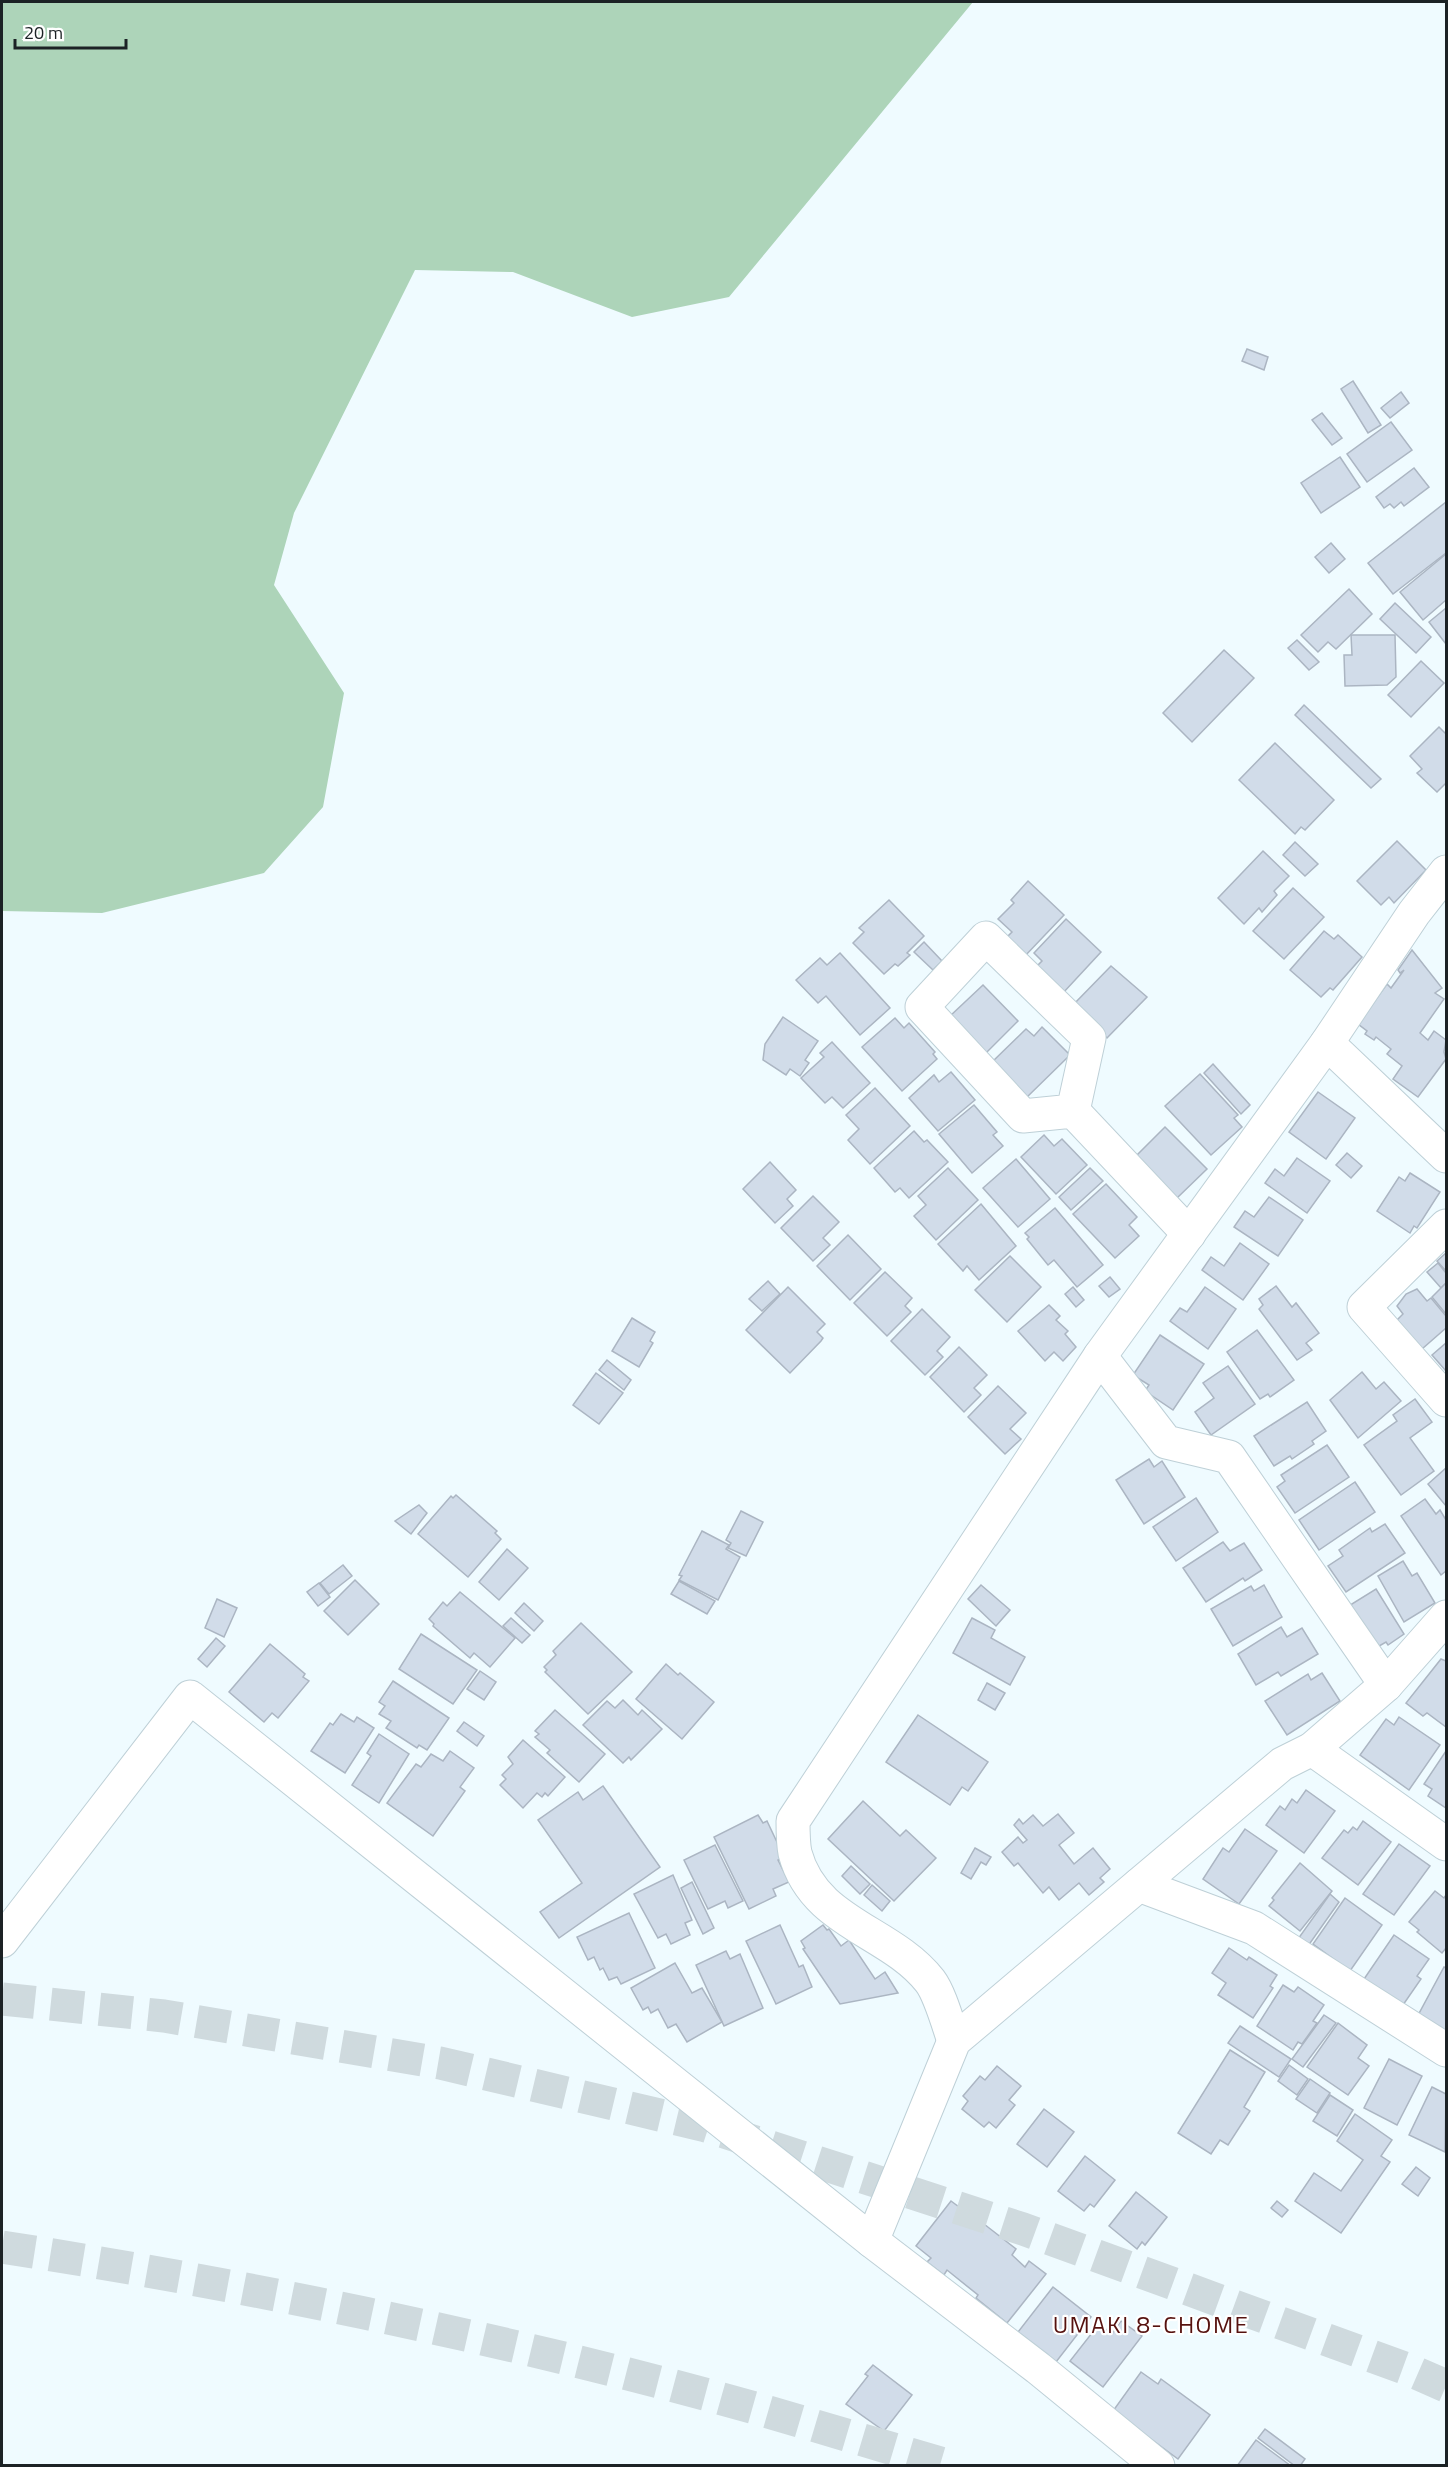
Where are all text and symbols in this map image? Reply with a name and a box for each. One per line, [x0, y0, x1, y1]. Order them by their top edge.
scale bar [15, 12, 126, 50]
text: 20 m [24, 19, 63, 46]
district label: UMAKI 8-CHOME [1053, 2306, 1249, 2342]

